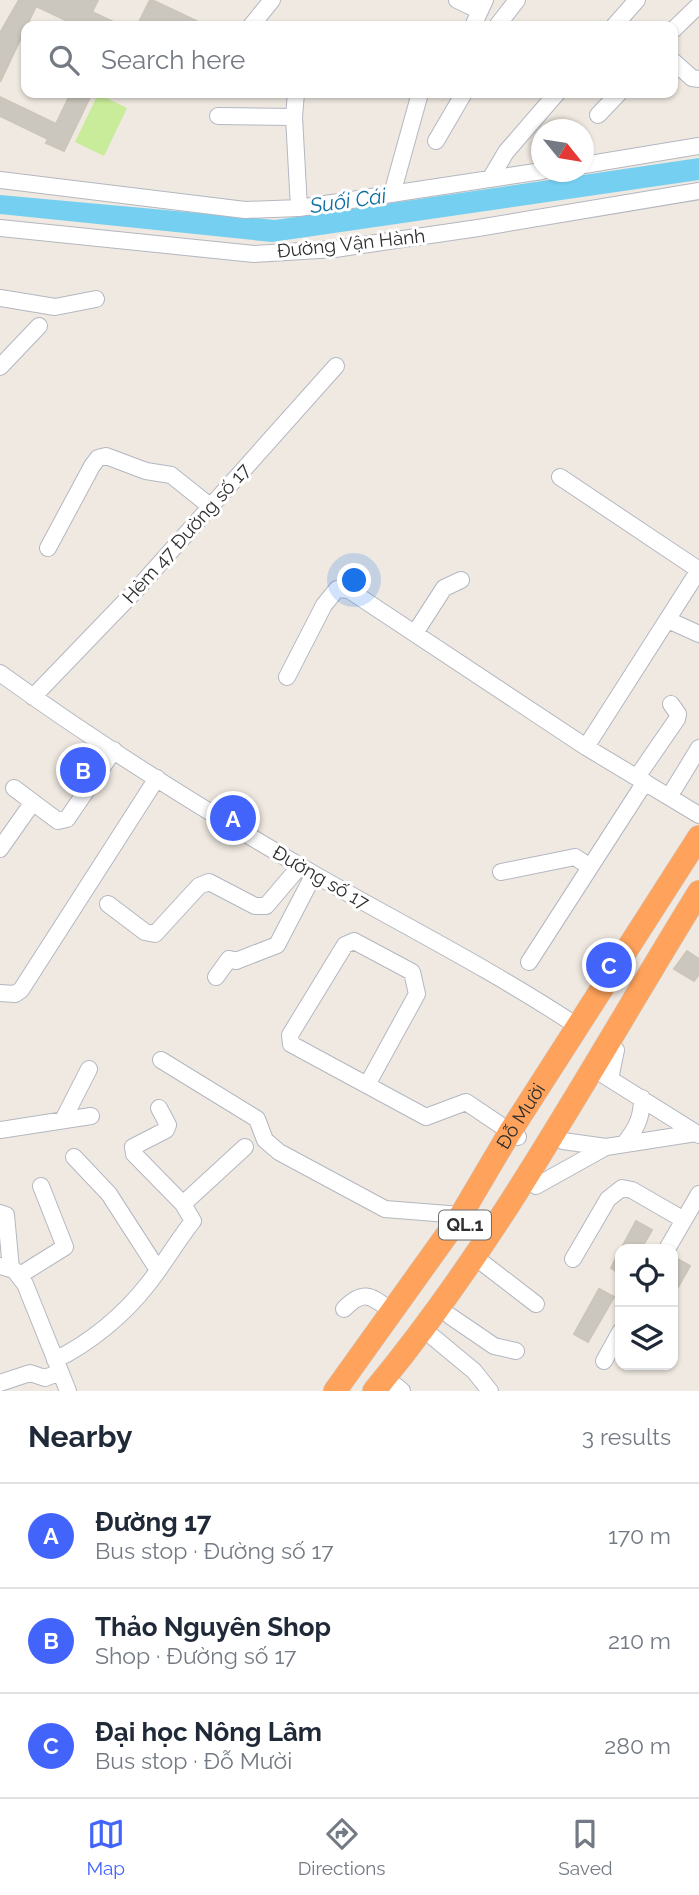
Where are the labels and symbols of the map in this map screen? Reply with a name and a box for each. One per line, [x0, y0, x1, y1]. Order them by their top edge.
north arrow [531, 119, 594, 182]
water label: Suối Cái [307, 183, 388, 218]
street label: Đường Vận Hành [276, 224, 426, 262]
street label: Hẻm 47 Đường số 17 [118, 459, 254, 607]
your location [337, 563, 371, 597]
pin: B [60, 744, 106, 796]
pin: A [210, 792, 256, 844]
street label: Đường số 17 [269, 841, 373, 913]
pin: C [586, 939, 632, 991]
street label: Đỗ Mười [492, 1079, 549, 1153]
road number: QL.1 [439, 1210, 491, 1240]

